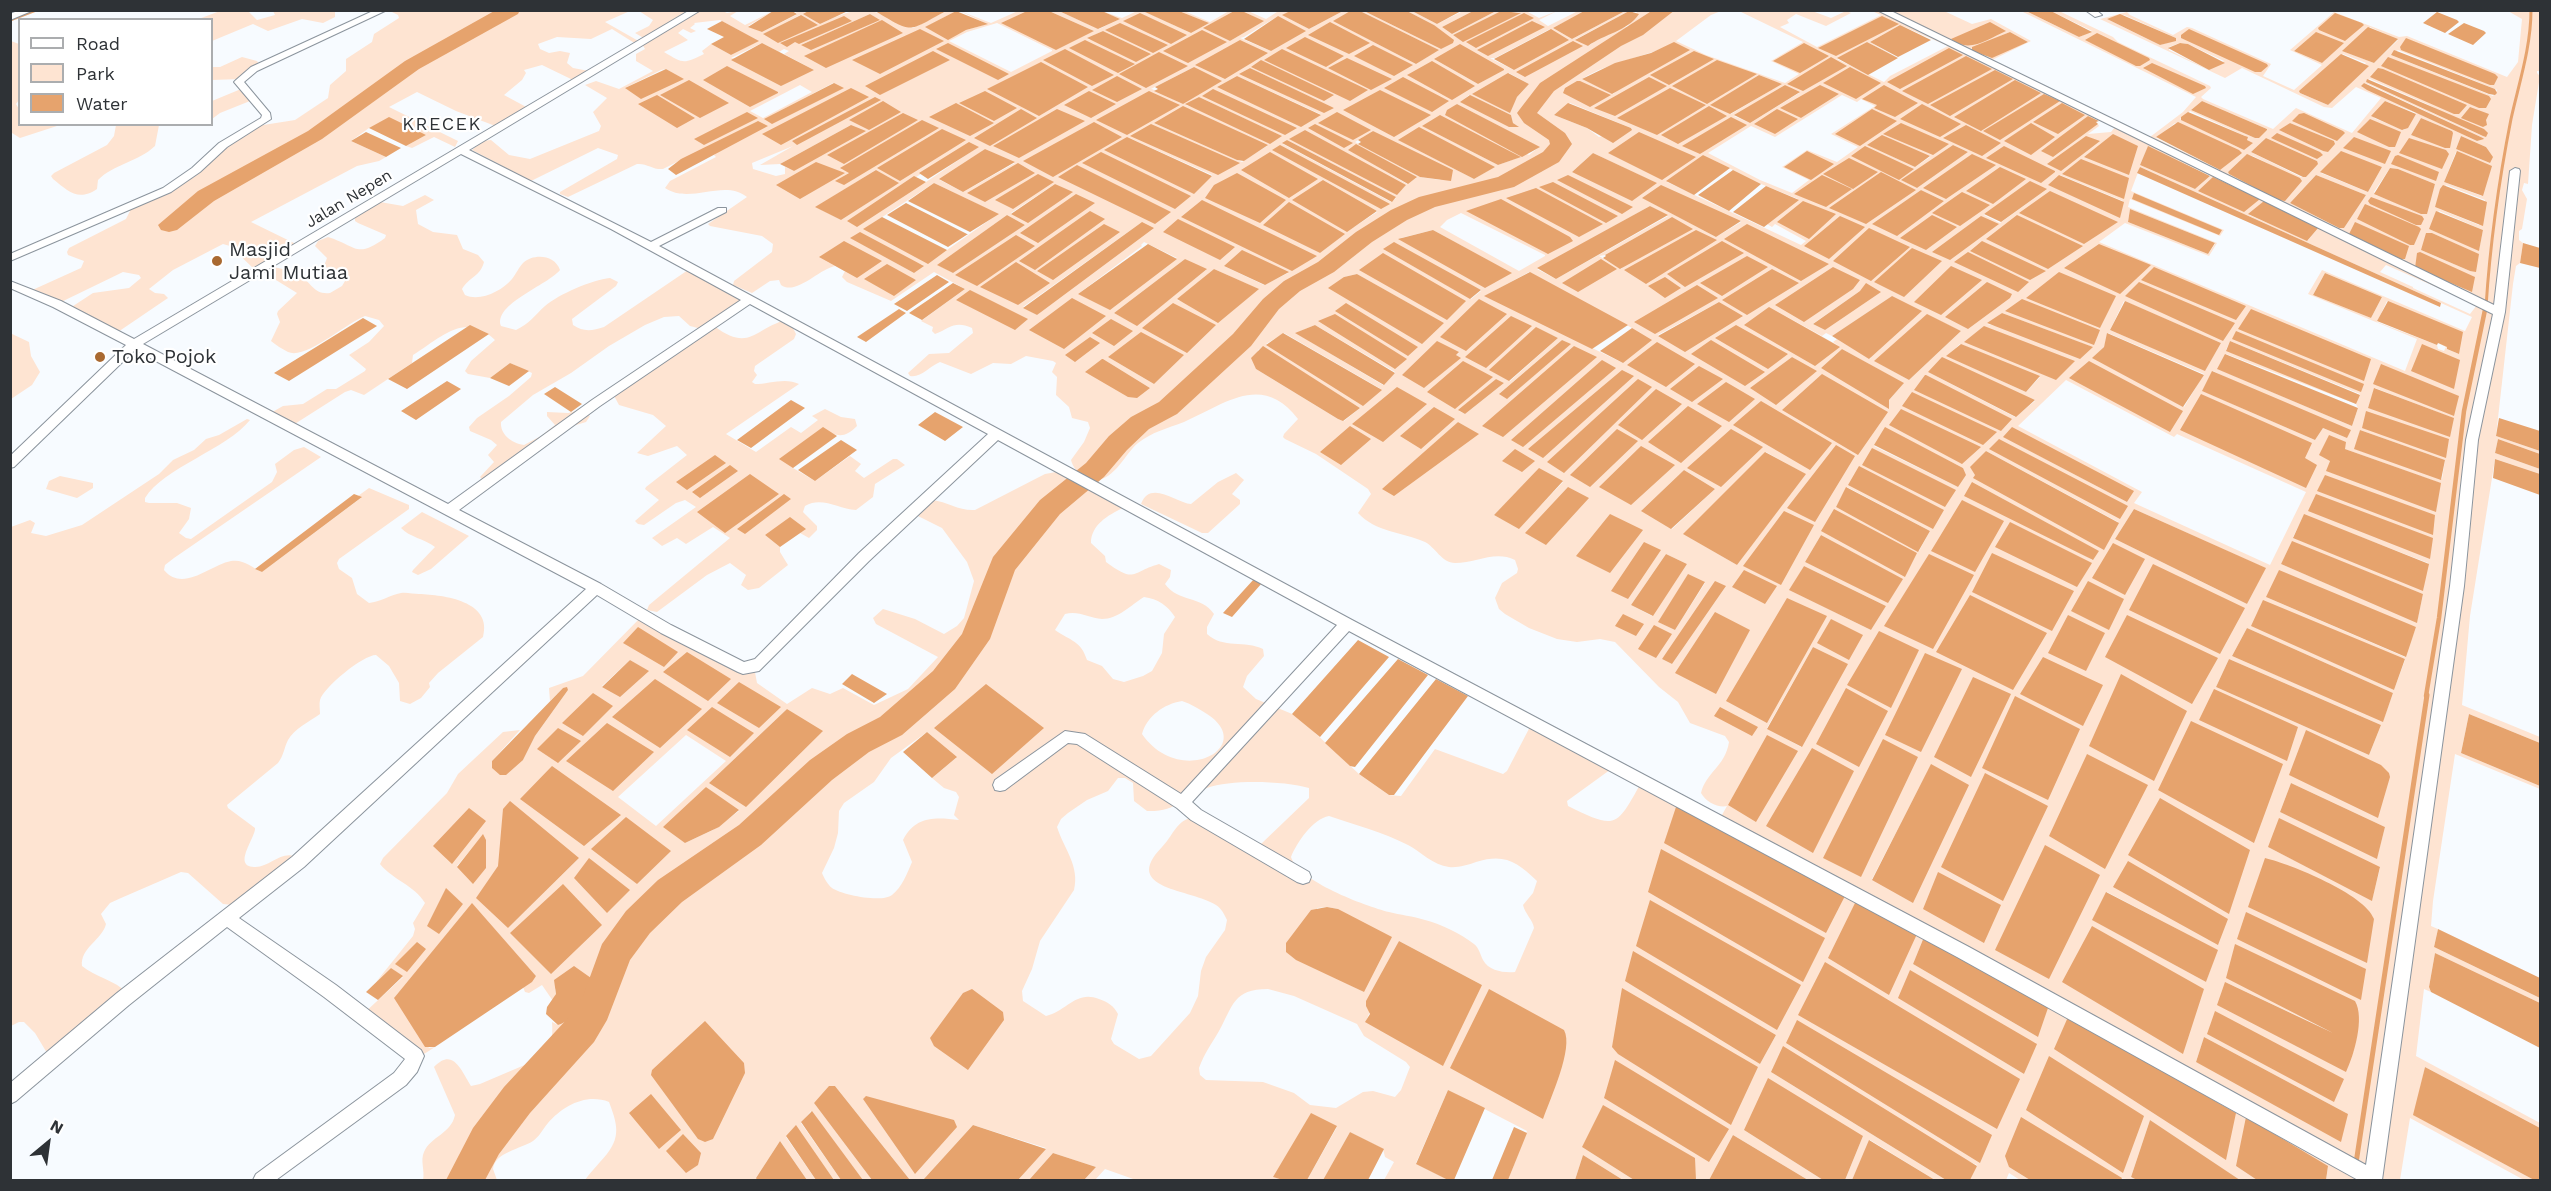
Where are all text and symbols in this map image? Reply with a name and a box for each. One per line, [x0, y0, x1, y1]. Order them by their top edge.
legend [18, 18, 213, 126]
text: Road [76, 33, 120, 54]
text: Park [76, 63, 115, 84]
text: Water [76, 93, 128, 114]
district label: KRECEK [402, 114, 482, 136]
street label: Jalan Nepen [302, 166, 396, 232]
place label: Masjid Jami Mutiaa [229, 238, 348, 285]
marker: Masjid Jami Mutiaa [210, 254, 224, 268]
place label: Toko Pojok [112, 345, 216, 369]
marker: Toko Pojok [93, 350, 107, 364]
north arrow [18, 1113, 78, 1173]
text: N [47, 1116, 67, 1138]

